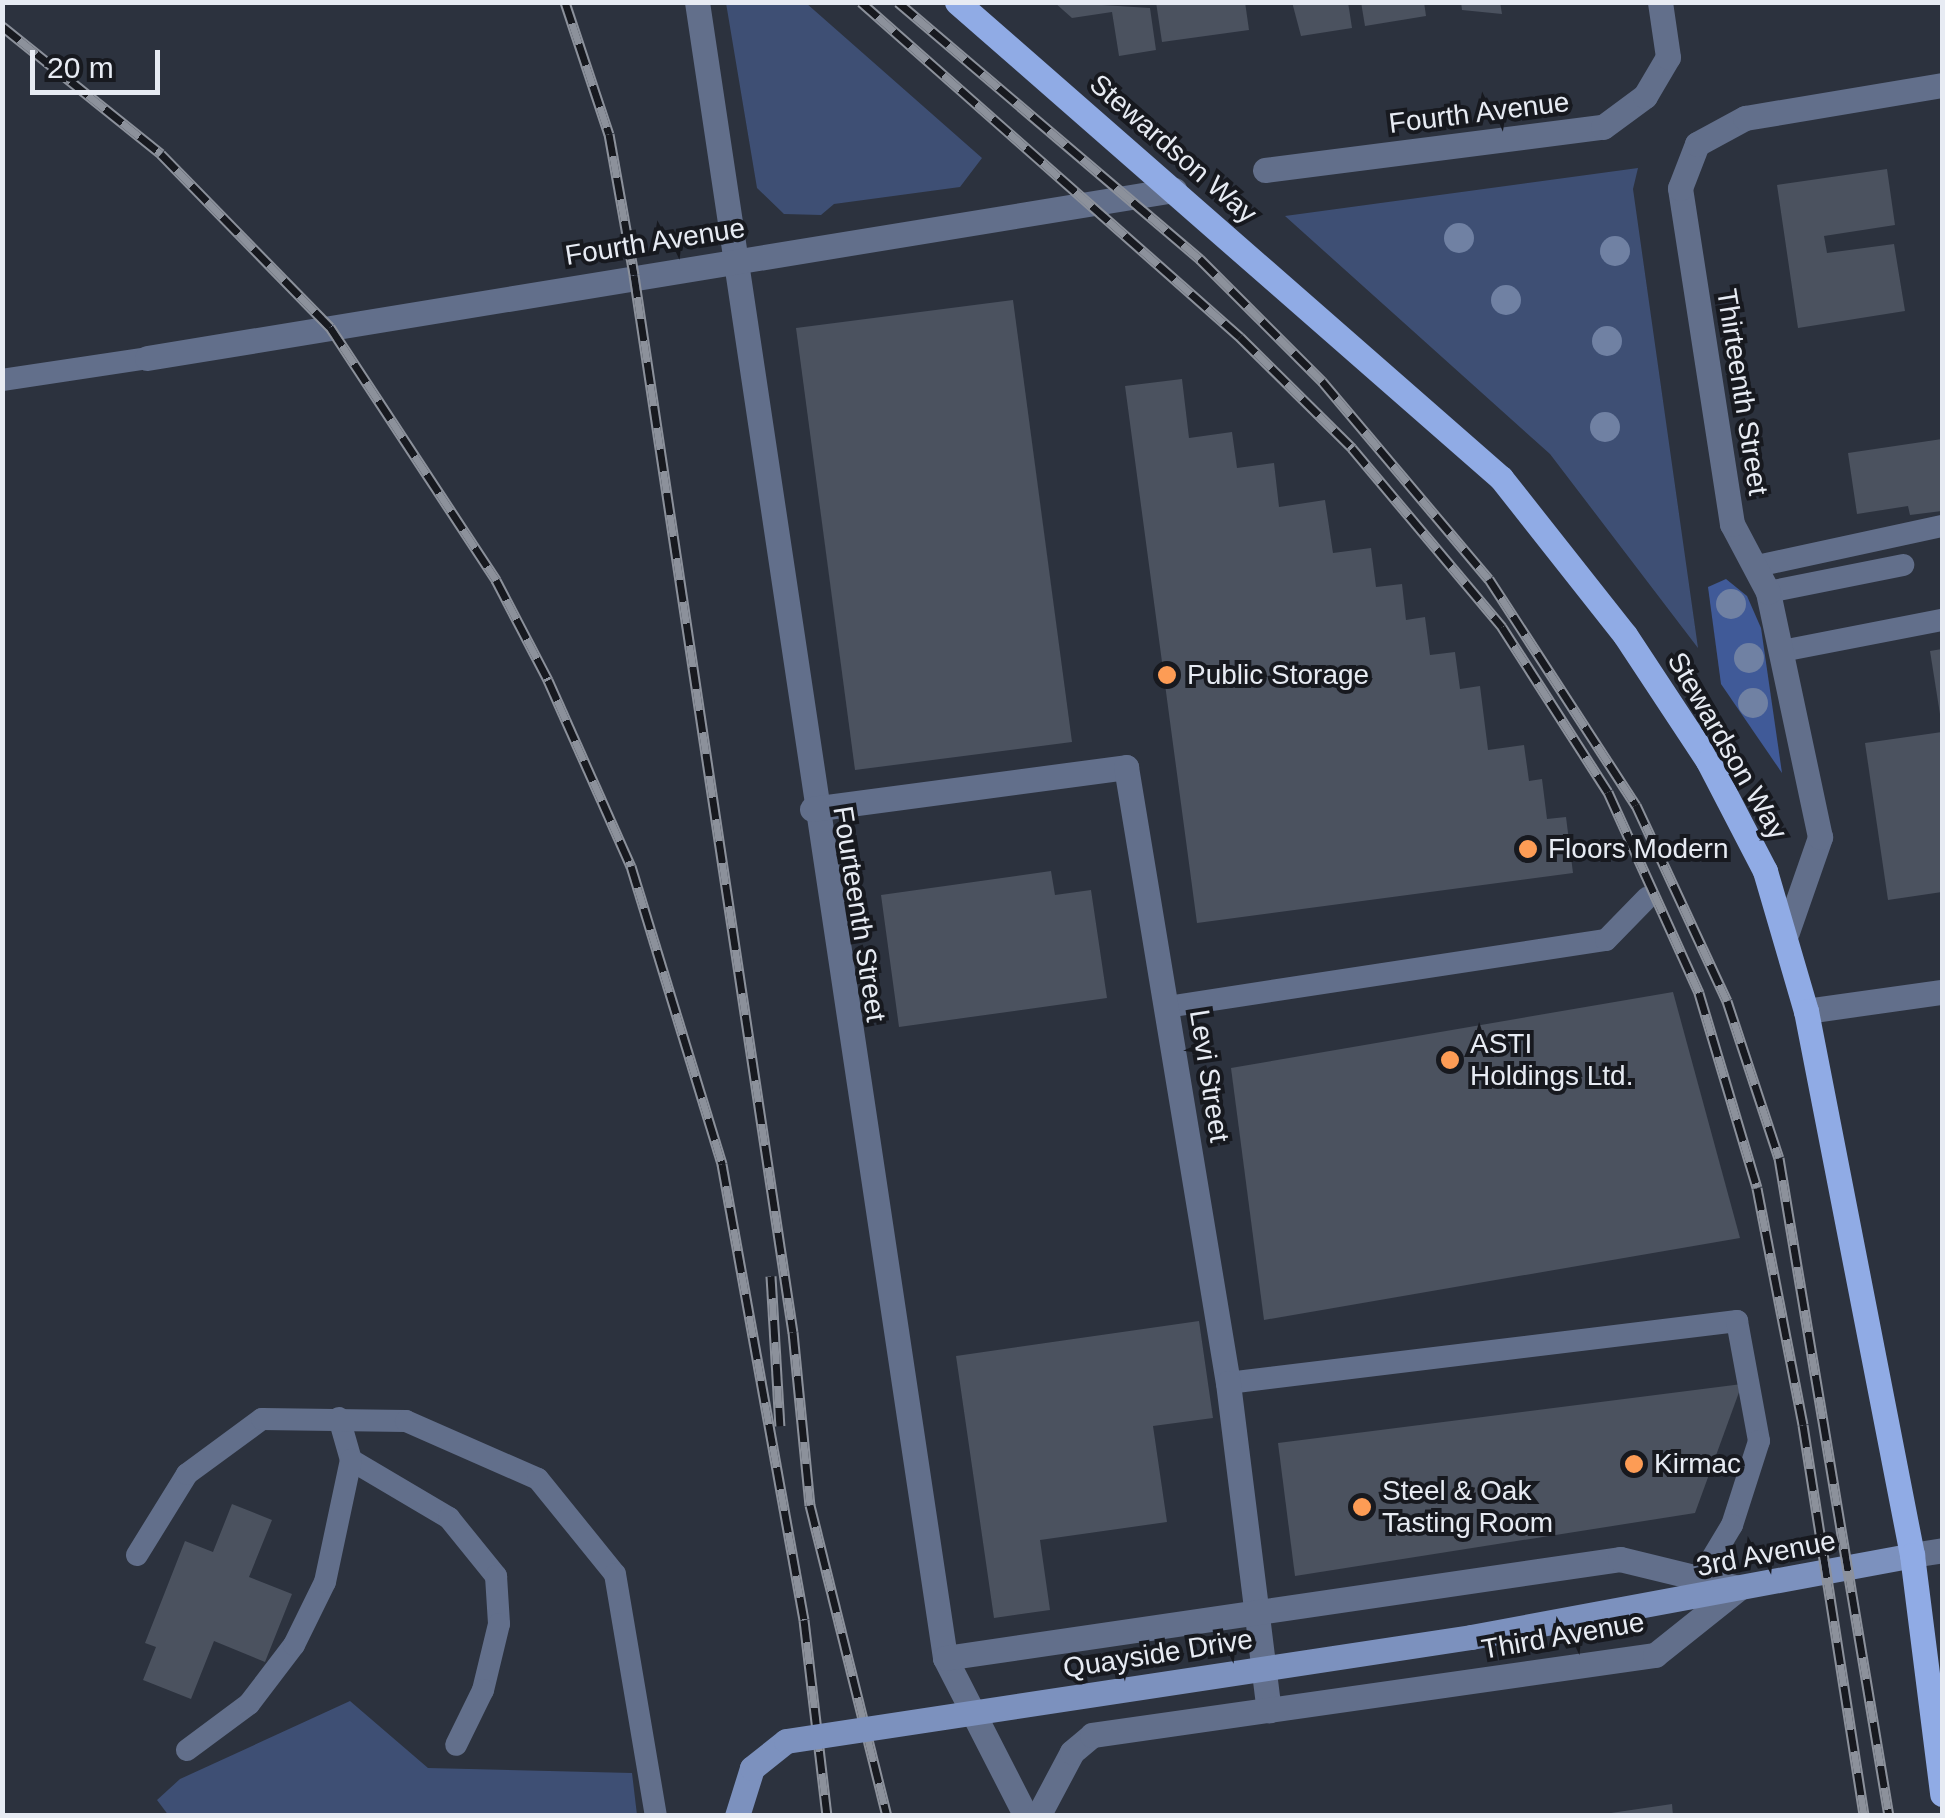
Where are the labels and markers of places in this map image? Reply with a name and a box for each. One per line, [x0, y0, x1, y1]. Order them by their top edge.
place label: Public Storage [1187, 658, 1369, 692]
marker: Public Storage [1156, 664, 1178, 686]
place label: Floors Modern [1548, 832, 1729, 866]
marker: Floors Modern [1517, 838, 1539, 860]
place label: ASTI Holdings Ltd. [1470, 1027, 1633, 1093]
marker: ASTI Holdings Ltd. [1439, 1049, 1461, 1071]
place label: Kirmac [1654, 1447, 1741, 1481]
marker: Kirmac [1623, 1453, 1645, 1475]
place label: Steel & Oak Tasting Room [1382, 1474, 1553, 1540]
marker: Steel & Oak Tasting Room [1351, 1496, 1373, 1518]

